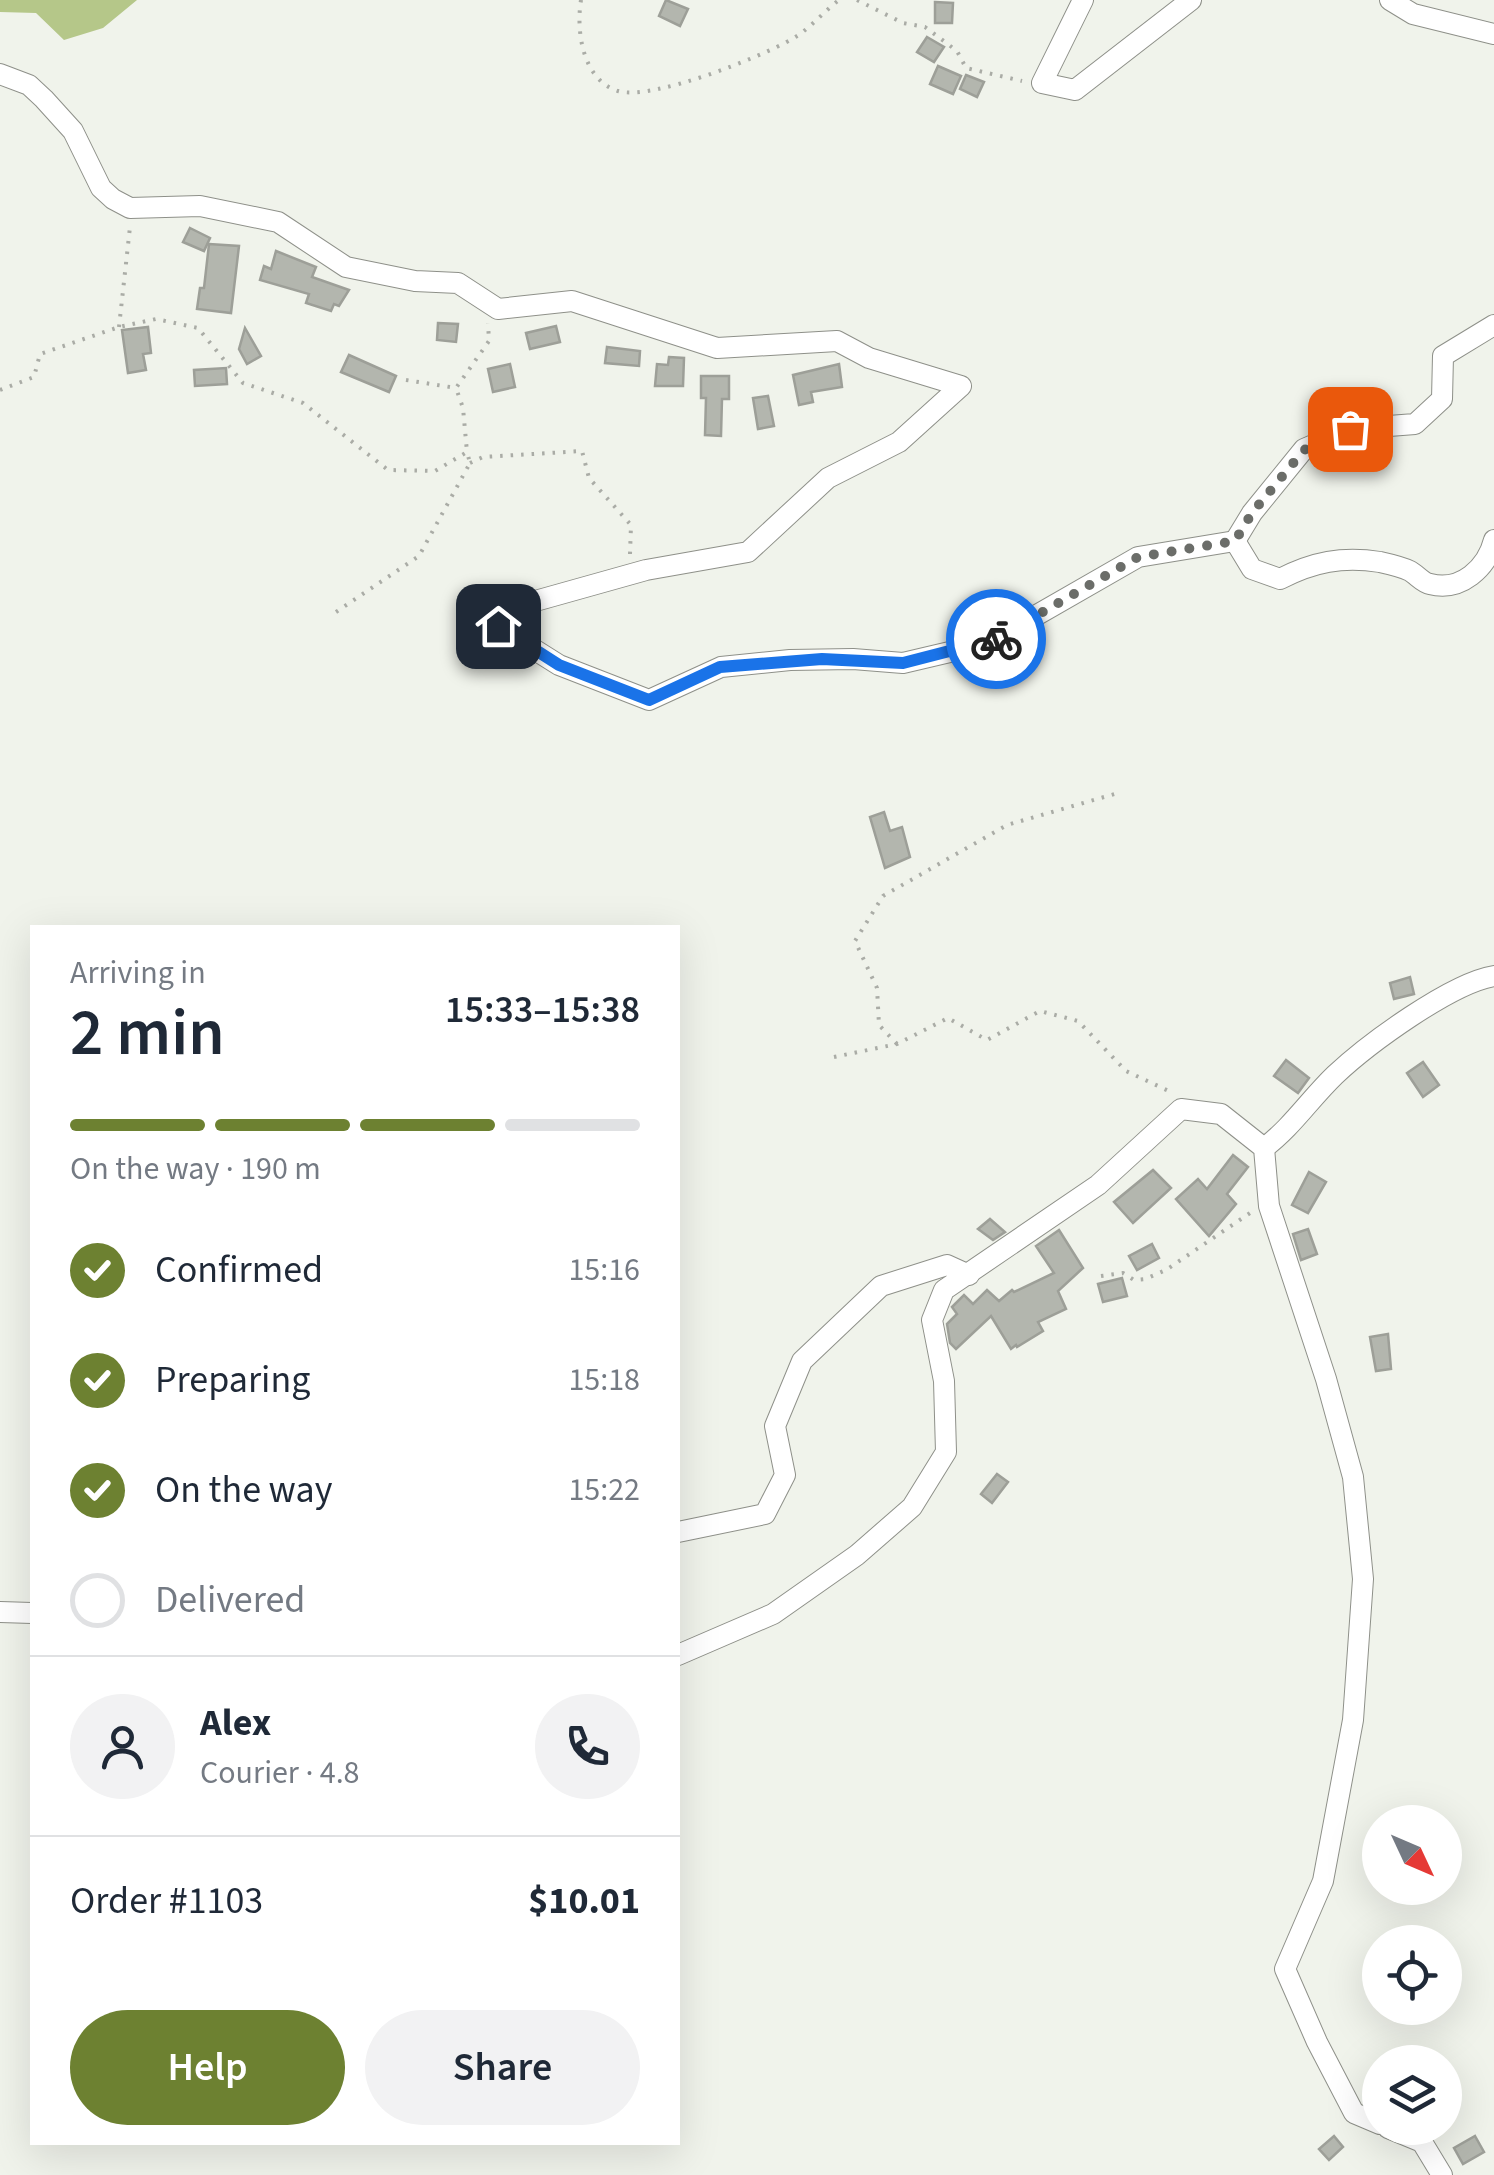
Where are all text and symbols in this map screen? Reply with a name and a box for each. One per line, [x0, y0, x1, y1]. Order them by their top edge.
pin [1308, 387, 1393, 472]
icon: bag [1323, 402, 1378, 457]
pin [456, 584, 541, 669]
courier [946, 589, 1046, 689]
icon: home [471, 599, 526, 654]
icon: bike [969, 612, 1024, 667]
text: Arriving in [70, 950, 206, 996]
text: 15:33–15:38 [445, 983, 640, 1037]
text: 2 min [70, 987, 225, 1080]
text: On the way · 190 m [70, 1146, 321, 1192]
icon: check [70, 1243, 125, 1298]
text: Confirmed [155, 1243, 323, 1297]
text: 15:16 [568, 1247, 640, 1293]
icon: check [70, 1353, 125, 1408]
text: Preparing [155, 1353, 310, 1407]
text: 15:18 [568, 1357, 640, 1403]
icon: check [70, 1463, 125, 1518]
text: On the way [155, 1463, 332, 1517]
text: 15:22 [568, 1467, 640, 1513]
text: Delivered [155, 1573, 305, 1627]
button: person [70, 1694, 175, 1799]
button: phone [535, 1694, 640, 1799]
text: Alex [200, 1696, 271, 1750]
text: Courier · 4.8 [200, 1750, 360, 1796]
north arrow [1362, 1805, 1462, 1905]
map controls [1362, 1805, 1462, 2145]
text: Order #1103 [70, 1874, 263, 1928]
text: $10.01 [528, 1874, 640, 1928]
button: locate [1362, 1925, 1462, 2025]
button: Help [70, 2010, 345, 2125]
button: Share [365, 2010, 640, 2125]
button: layers [1362, 2045, 1462, 2145]

